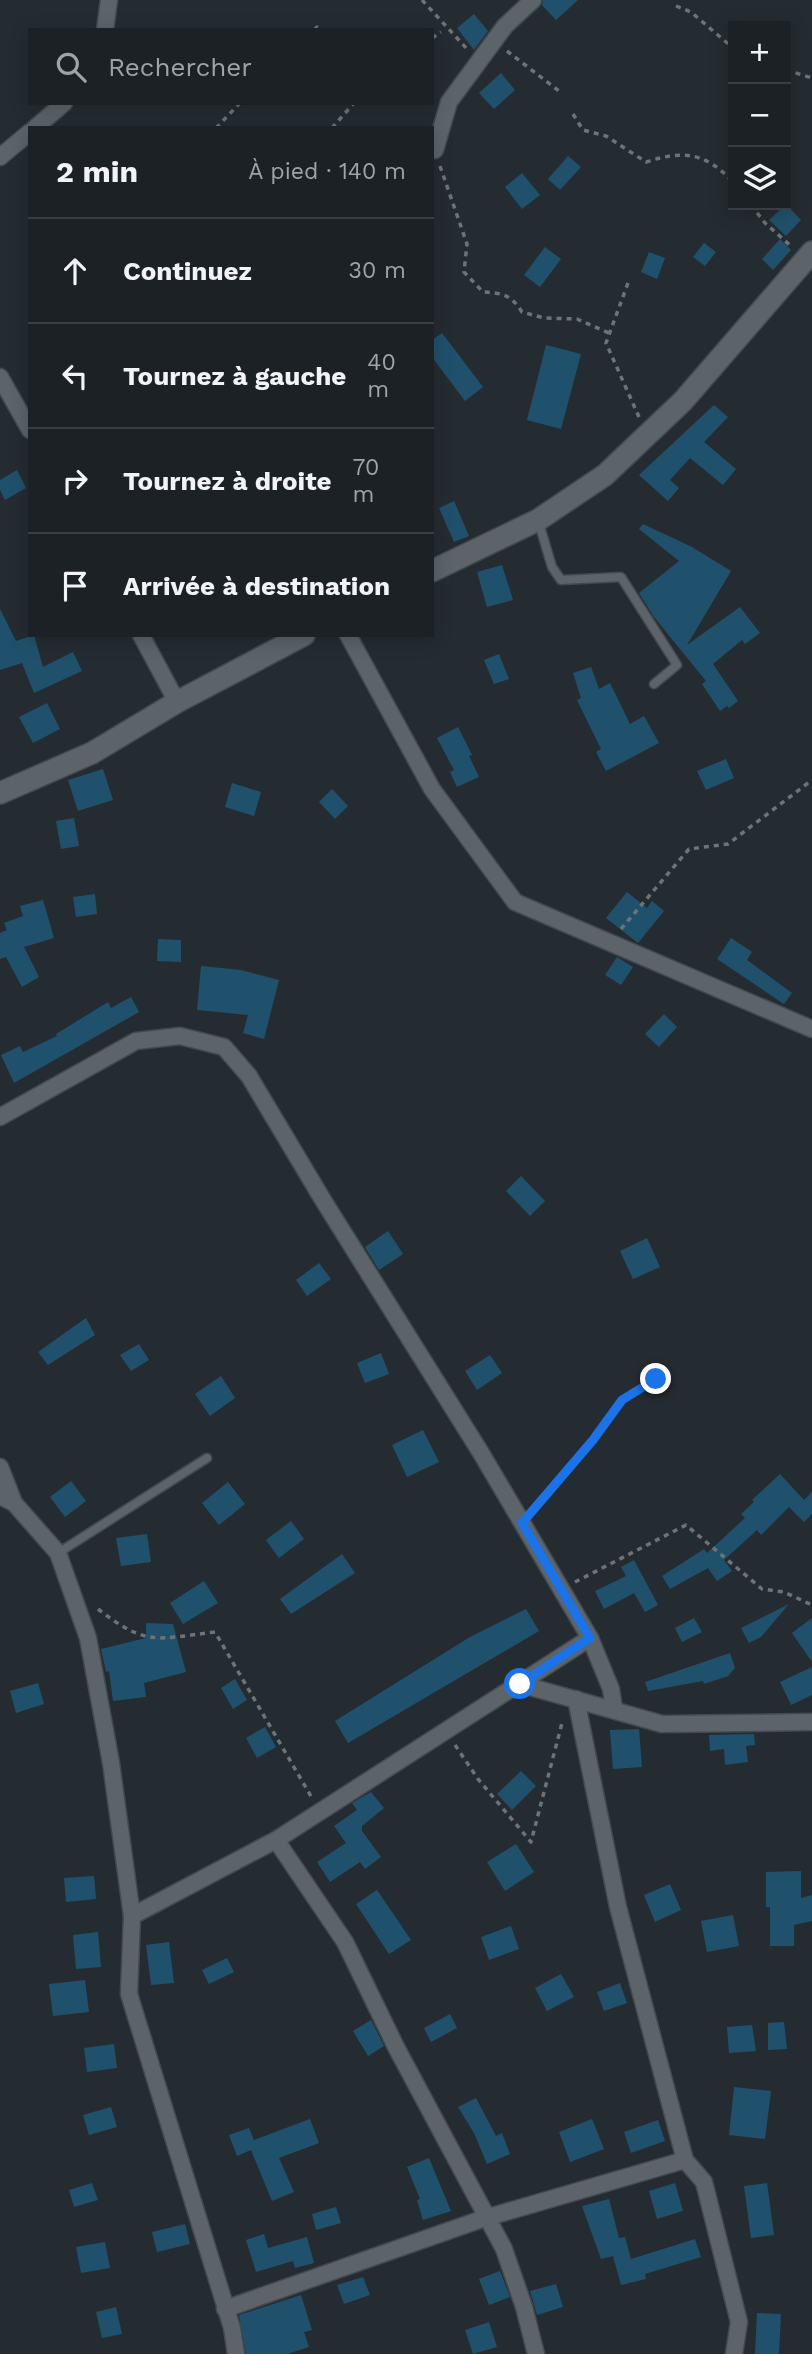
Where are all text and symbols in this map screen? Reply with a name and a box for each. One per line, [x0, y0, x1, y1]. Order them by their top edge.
map controls [728, 21, 791, 210]
button: + [728, 21, 791, 84]
search box [28, 28, 434, 105]
icon: search [52, 48, 90, 86]
text: Rechercher [108, 52, 252, 82]
button: − [728, 84, 791, 147]
button: layers [728, 147, 791, 210]
text: 2 min [56, 154, 138, 189]
text: À pied · 140 m [248, 158, 406, 185]
icon: ahead [56, 252, 94, 290]
text: Continuez [123, 256, 252, 286]
text: 30 m [349, 257, 406, 284]
text: 40 m [367, 349, 396, 403]
icon: left [56, 357, 94, 395]
text: Tournez à gauche [123, 361, 346, 391]
text: 70 m [353, 454, 379, 508]
icon: right [56, 462, 94, 500]
text: Tournez à droite [123, 466, 332, 496]
icon: arrive [56, 567, 94, 605]
text: Arrivée à destination [123, 571, 390, 601]
route end [640, 1363, 671, 1394]
route start [504, 1668, 535, 1699]

